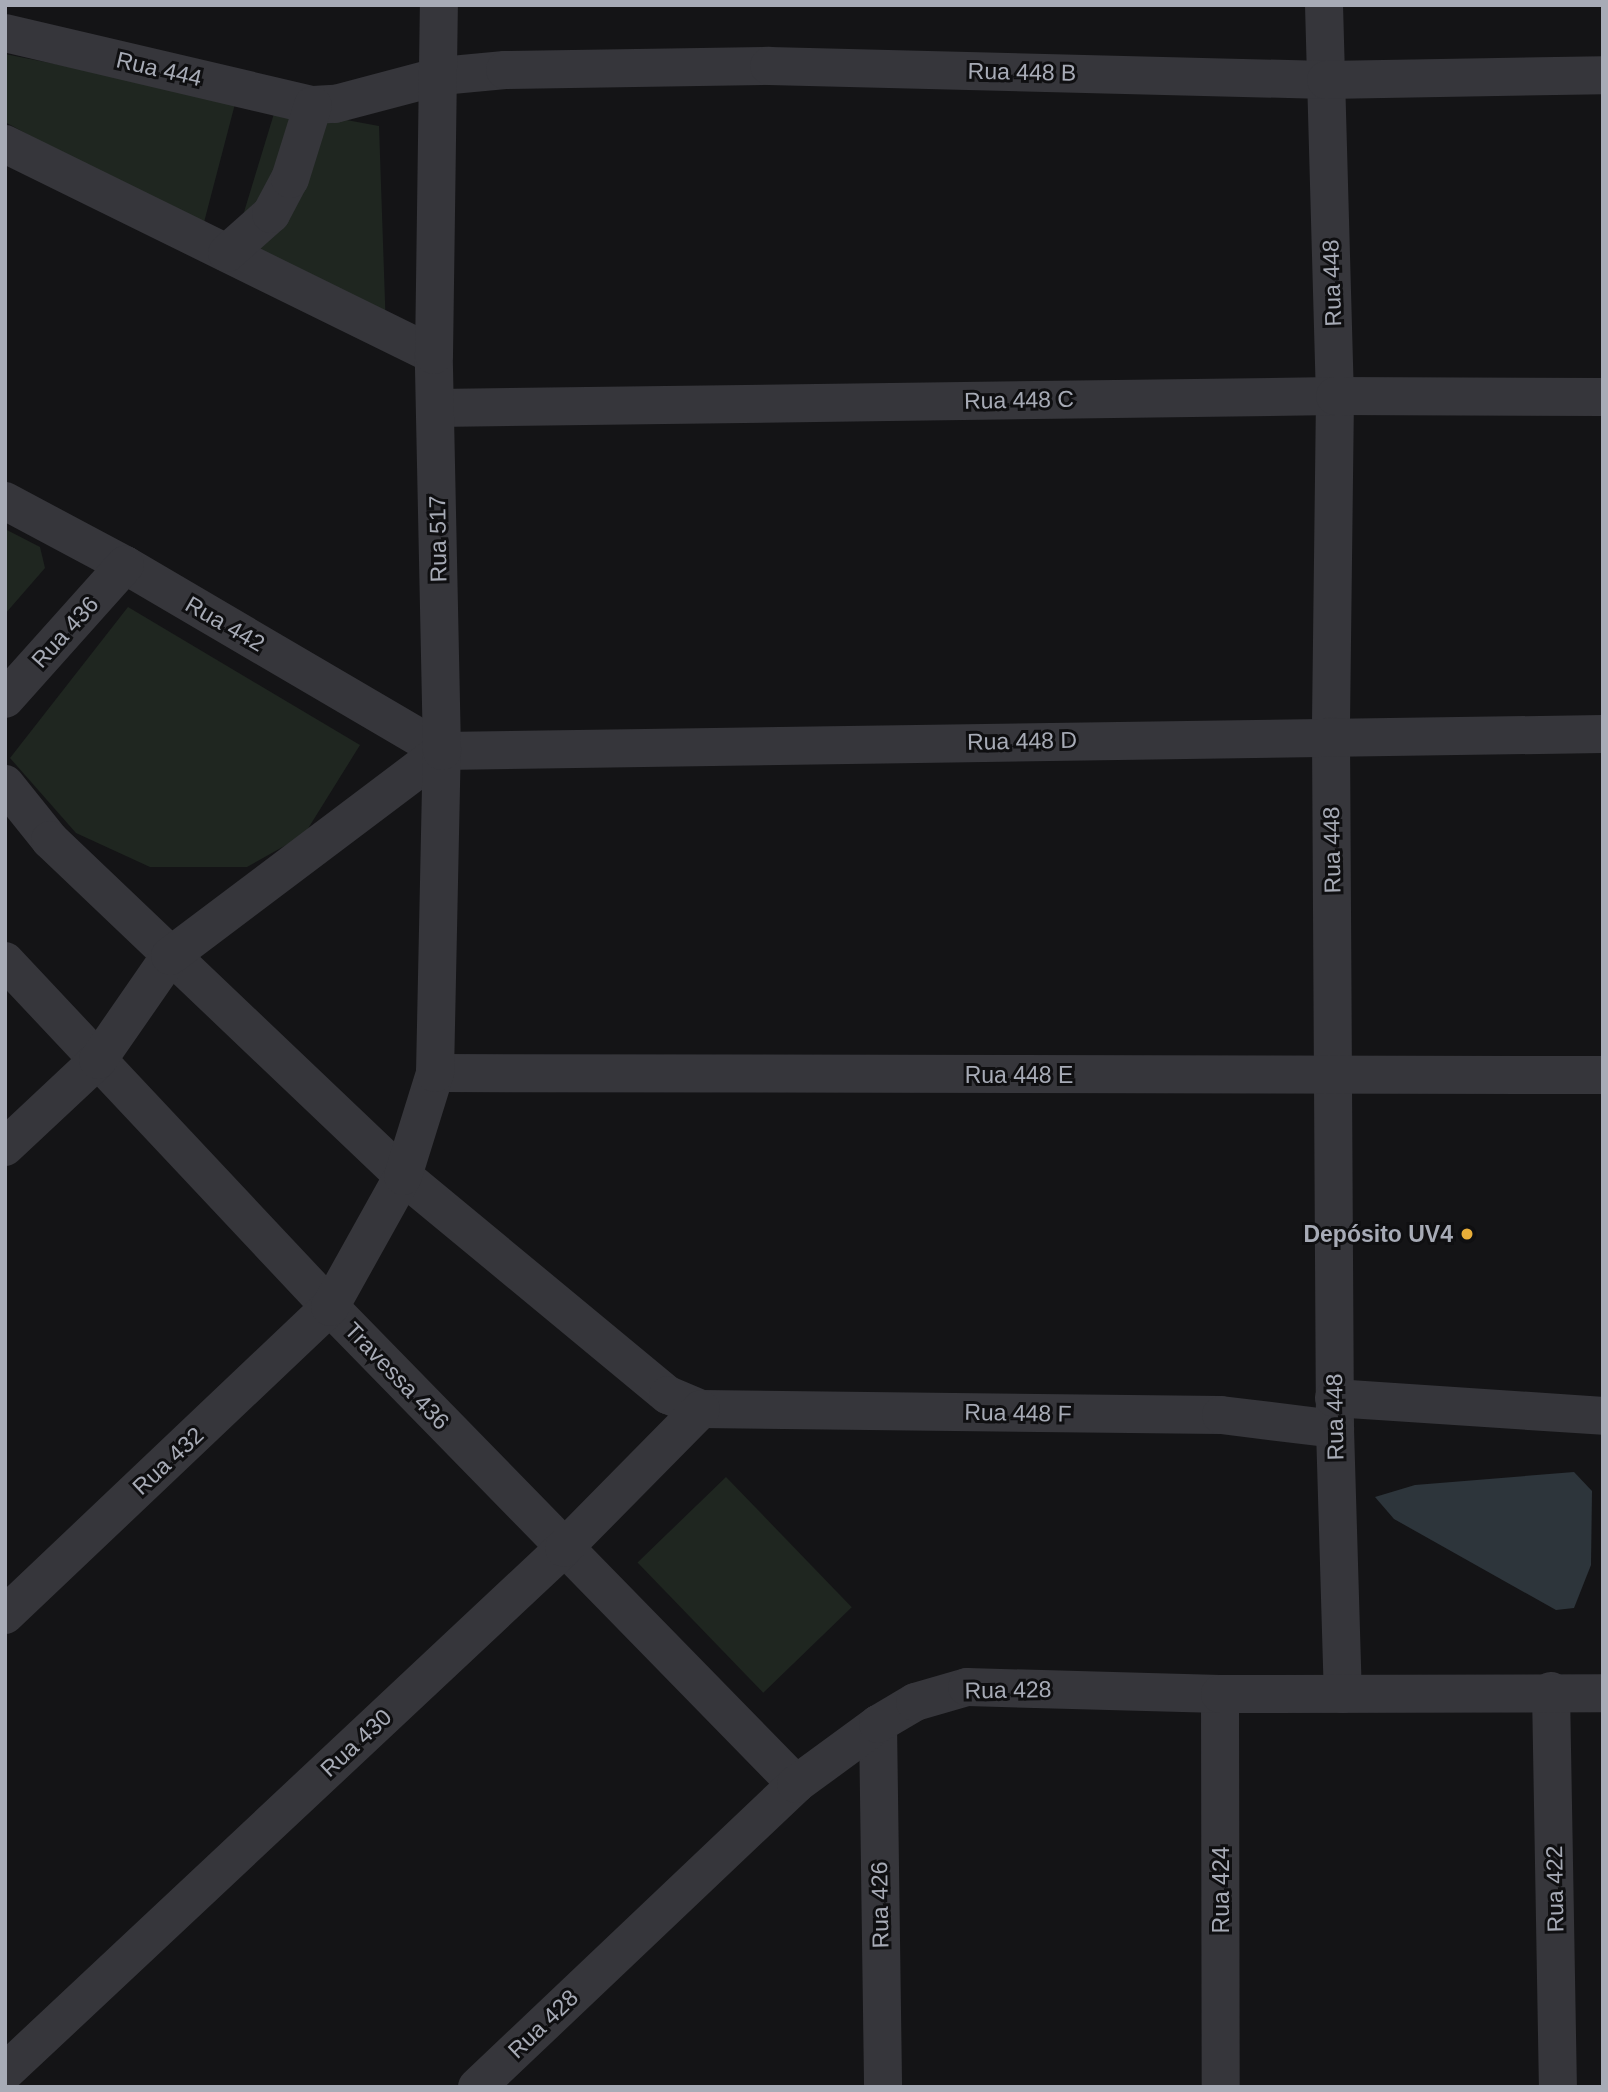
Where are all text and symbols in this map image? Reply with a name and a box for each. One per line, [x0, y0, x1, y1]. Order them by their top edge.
street label: Rua 444 [114, 46, 204, 92]
street label: Rua 448 B [967, 57, 1077, 87]
street label: Rua 448 [1317, 239, 1347, 327]
street label: Rua 448 C [964, 385, 1074, 415]
street label: Rua 517 [423, 495, 453, 583]
street label: Rua 436 [26, 590, 104, 674]
street label: Rua 442 [180, 590, 270, 658]
street label: Rua 448 D [967, 726, 1077, 756]
street label: Rua 448 [1317, 806, 1347, 894]
street label: Rua 448 E [965, 1061, 1073, 1089]
place label: Depósito UV4 [1303, 1220, 1453, 1248]
marker: Depósito UV4 [1459, 1226, 1475, 1242]
street label: Travessa 436 [339, 1317, 455, 1435]
street label: Rua 448 [1320, 1373, 1350, 1461]
street label: Rua 448 F [964, 1398, 1072, 1428]
street label: Rua 432 [127, 1421, 209, 1501]
street label: Rua 428 [964, 1675, 1052, 1705]
street label: Rua 430 [315, 1703, 397, 1783]
street label: Rua 422 [1540, 1845, 1570, 1933]
street label: Rua 424 [1207, 1847, 1235, 1933]
street label: Rua 426 [865, 1861, 895, 1949]
street label: Rua 428 [502, 1984, 584, 2064]

